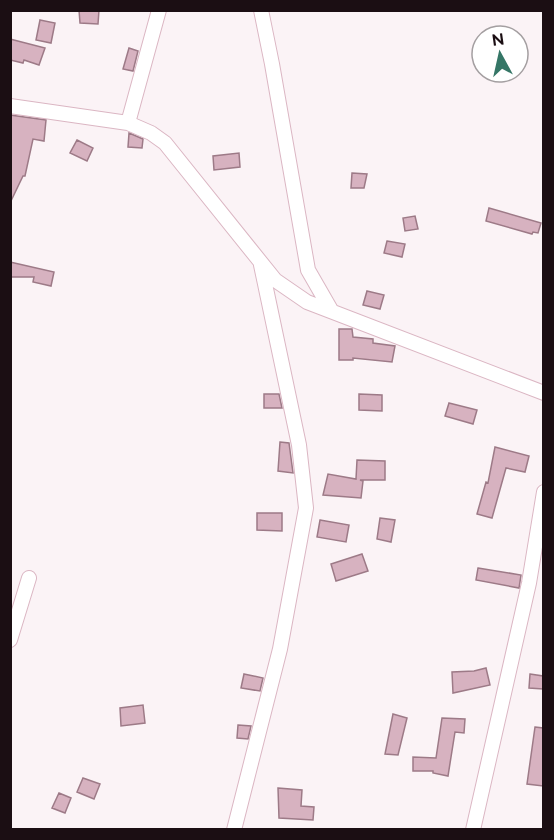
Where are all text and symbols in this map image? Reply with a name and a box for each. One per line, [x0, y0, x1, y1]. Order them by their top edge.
north arrow [470, 24, 530, 84]
text: N [491, 29, 505, 50]

